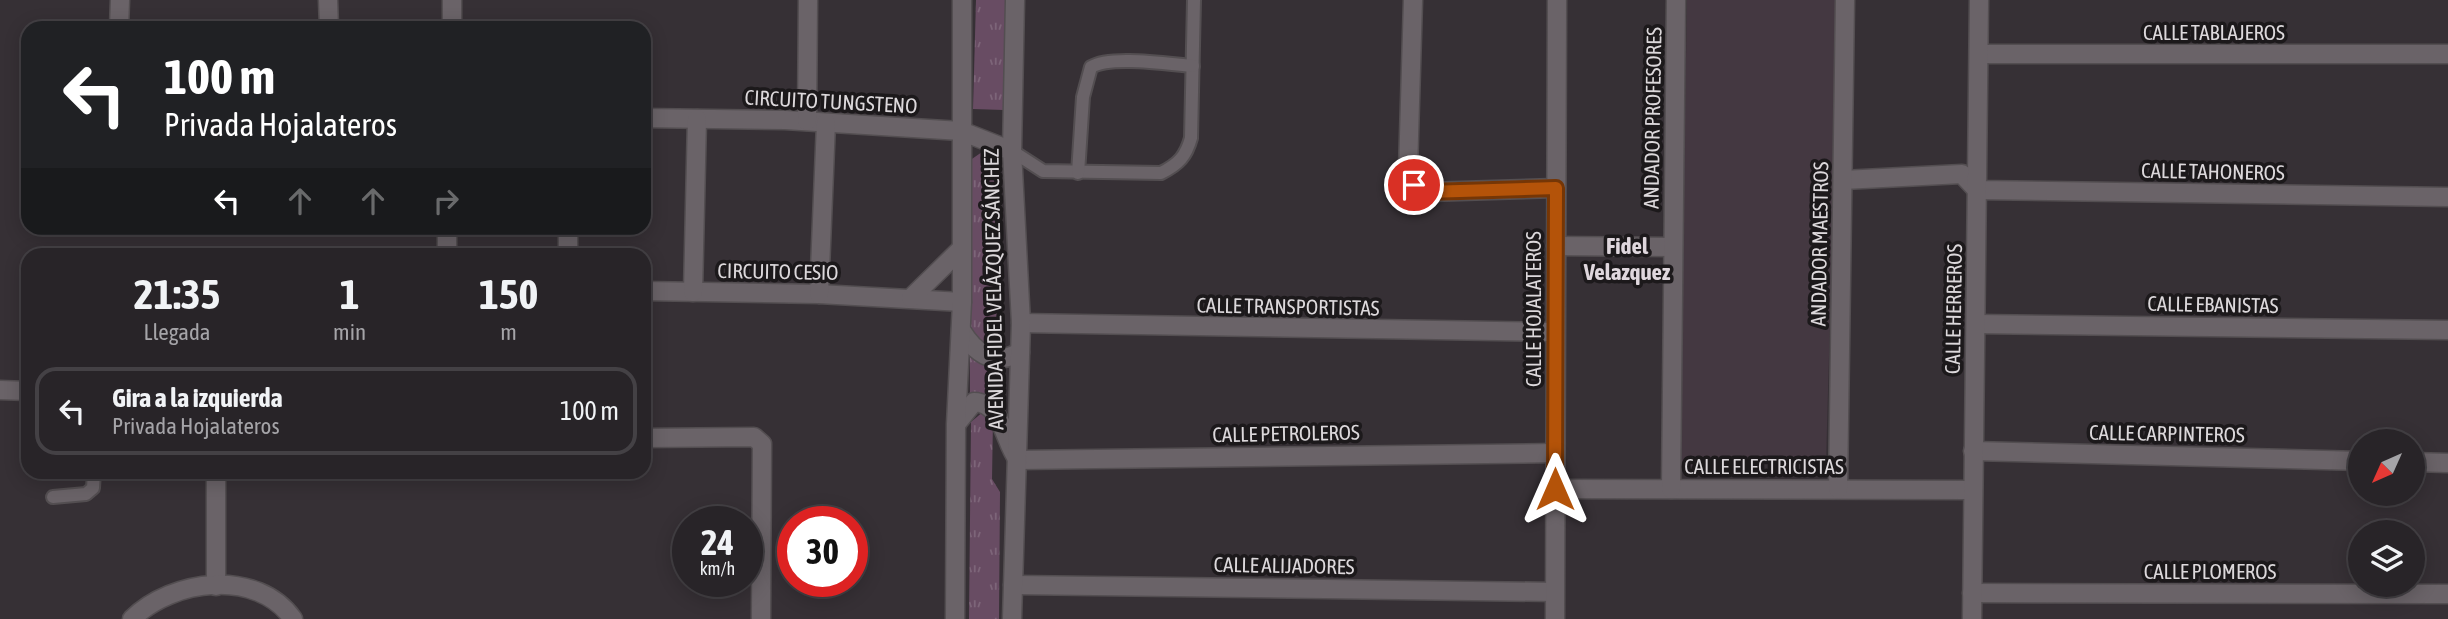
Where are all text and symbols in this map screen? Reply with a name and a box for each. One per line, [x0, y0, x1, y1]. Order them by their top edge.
street label: CALLE TABLAJEROS [2143, 20, 2285, 44]
street label: ANDADOR PROFESORES [1638, 27, 1666, 209]
text: 100 m [164, 48, 275, 104]
icon: left [49, 49, 140, 140]
street label: CIRCUITO TUNGSTENO [744, 84, 918, 118]
text: Privada Hojalateros [164, 106, 397, 143]
street label: AVENIDA FIDEL VELÁZQUEZ SÁNCHEZ [979, 148, 1007, 430]
pin [1384, 155, 1444, 215]
street label: CALLE TAHONEROS [2141, 158, 2285, 184]
street label: ANDADOR MAESTROS [1806, 161, 1832, 327]
icon: arrive [1395, 166, 1433, 204]
icon: left [208, 182, 246, 220]
icon: ahead [281, 182, 319, 220]
icon: ahead [354, 182, 392, 220]
icon: right [427, 182, 465, 220]
street label: CALLE HOJALATEROS [1521, 231, 1545, 387]
district label: Fidel Velazquez [1583, 233, 1671, 285]
street label: CALLE HERREROS [1940, 243, 1966, 374]
street label: CIRCUITO CESIO [717, 258, 839, 284]
text: 21:35 [134, 270, 220, 318]
text: 1 [340, 270, 359, 318]
text: 150 [479, 270, 538, 318]
street label: CALLE EBANISTAS [2147, 291, 2279, 317]
street label: CALLE TRANSPORTISTAS [1196, 292, 1380, 320]
text: Llegada [144, 319, 211, 345]
text: min [333, 319, 366, 345]
text: m [500, 319, 517, 345]
text: Gira a la izquierda [112, 383, 283, 413]
icon: left [53, 392, 91, 430]
text: 100 m [560, 396, 619, 426]
text: Privada Hojalateros [112, 413, 280, 439]
street label: CALLE PETROLEROS [1212, 420, 1360, 446]
street label: CALLE CARPINTEROS [2089, 420, 2245, 446]
north arrow [2348, 429, 2426, 506]
map controls [2348, 429, 2425, 597]
position arrow [1518, 452, 1592, 526]
street label: CALLE ELECTRICISTAS [1684, 454, 1844, 478]
speed limit sign: 30 [777, 506, 868, 597]
button: layers [2348, 520, 2425, 597]
text: 24 [701, 522, 734, 562]
street label: CALLE ALIJADORES [1213, 552, 1355, 578]
text: km/h [700, 558, 735, 579]
street label: CALLE PLOMEROS [2144, 559, 2276, 583]

